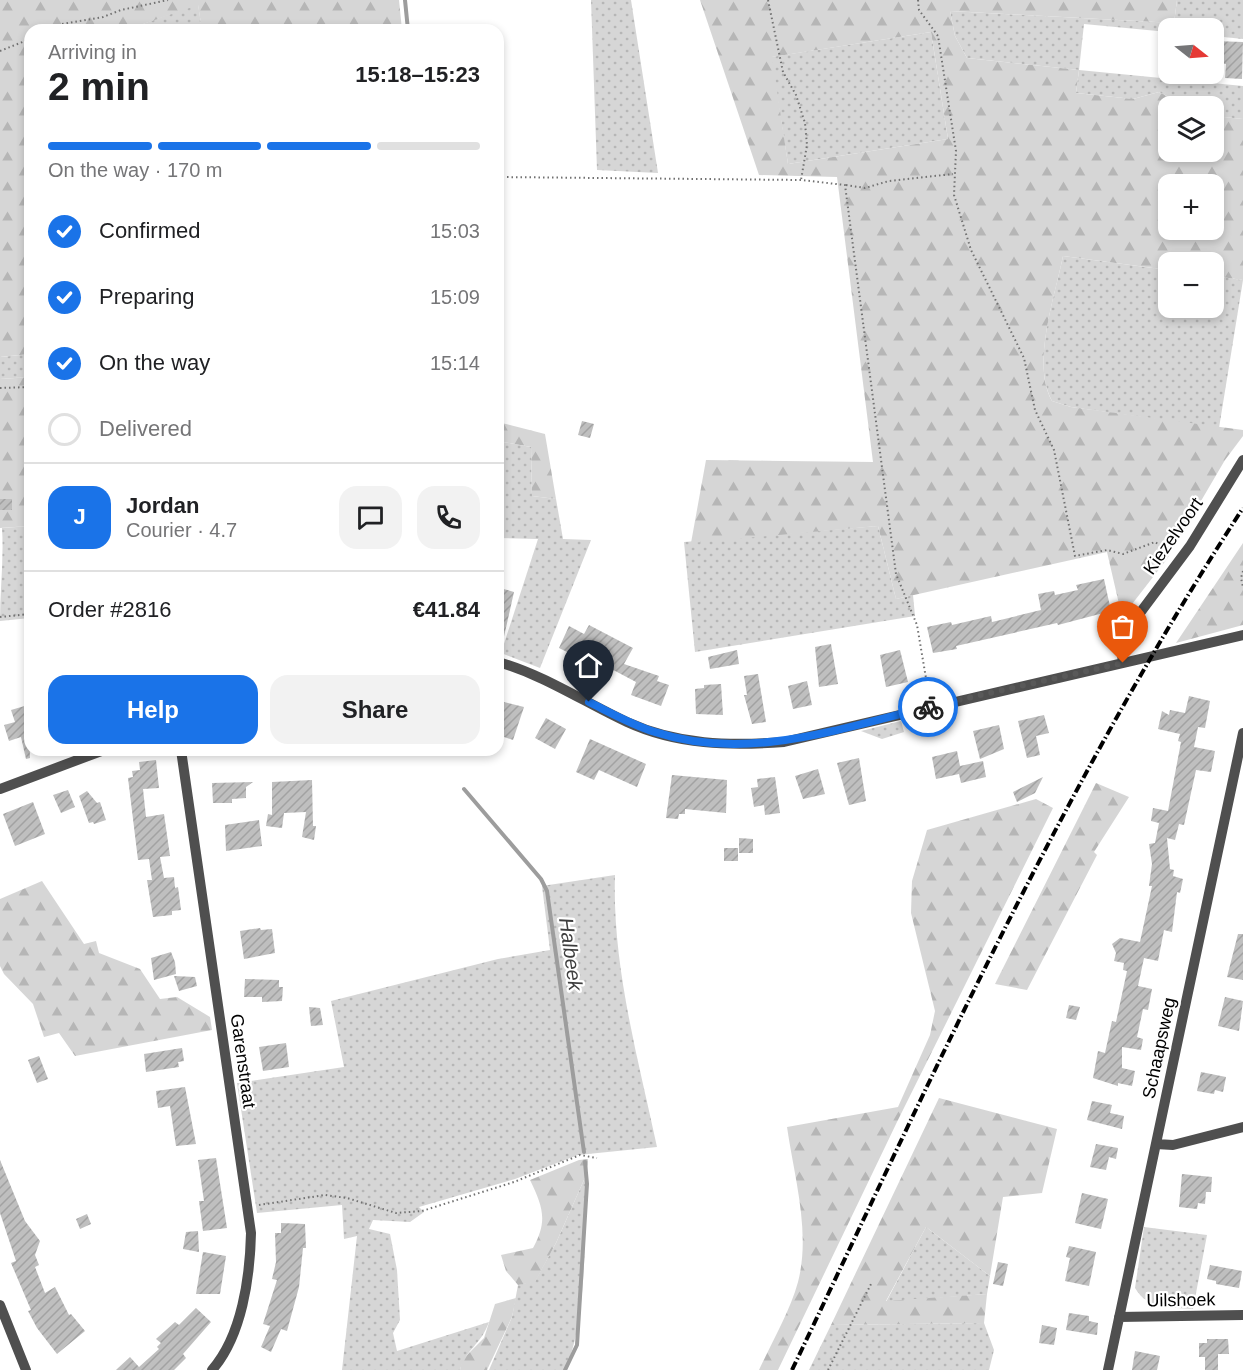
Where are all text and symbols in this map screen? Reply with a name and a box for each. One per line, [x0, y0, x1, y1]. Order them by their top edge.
north arrow [1158, 18, 1224, 84]
map controls [1158, 18, 1224, 318]
text: Arriving in [48, 41, 137, 63]
text: 15:18–15:23 [355, 62, 480, 87]
text: 2 min [48, 65, 150, 108]
button: layers [1158, 96, 1224, 162]
text: On the way · 170 m [48, 159, 223, 181]
button: + [1158, 174, 1224, 240]
icon: check [48, 215, 81, 248]
text: Confirmed [99, 218, 200, 243]
text: 15:03 [430, 220, 480, 242]
button: − [1158, 252, 1224, 318]
icon: check [48, 281, 81, 314]
text: Preparing [99, 284, 194, 309]
text: 15:09 [430, 286, 480, 308]
icon: check [48, 347, 81, 380]
text: On the way [99, 350, 210, 375]
text: 15:14 [430, 352, 480, 374]
text: Delivered [99, 416, 192, 441]
button: chat [339, 486, 402, 549]
button: phone [417, 486, 480, 549]
text: Jordan [126, 493, 199, 518]
street label: Kiezelvoort [1139, 494, 1207, 578]
text: J [73, 504, 86, 529]
text: Courier · 4.7 [126, 519, 237, 541]
text: Order #2816 [48, 597, 172, 622]
text: €41.84 [413, 597, 480, 622]
pin [1097, 601, 1148, 663]
icon: bag [1106, 610, 1139, 643]
pin [563, 640, 614, 702]
icon: home [572, 649, 605, 682]
button: Help [48, 675, 258, 744]
button: Share [270, 675, 480, 744]
courier [898, 677, 958, 737]
icon: bike [912, 691, 945, 724]
water label: Halbeek [555, 916, 587, 993]
street label: Schaapsweg [1139, 996, 1179, 1100]
street label: Garenstraat [226, 1013, 260, 1109]
street label: Uilshoek [1146, 1289, 1217, 1311]

